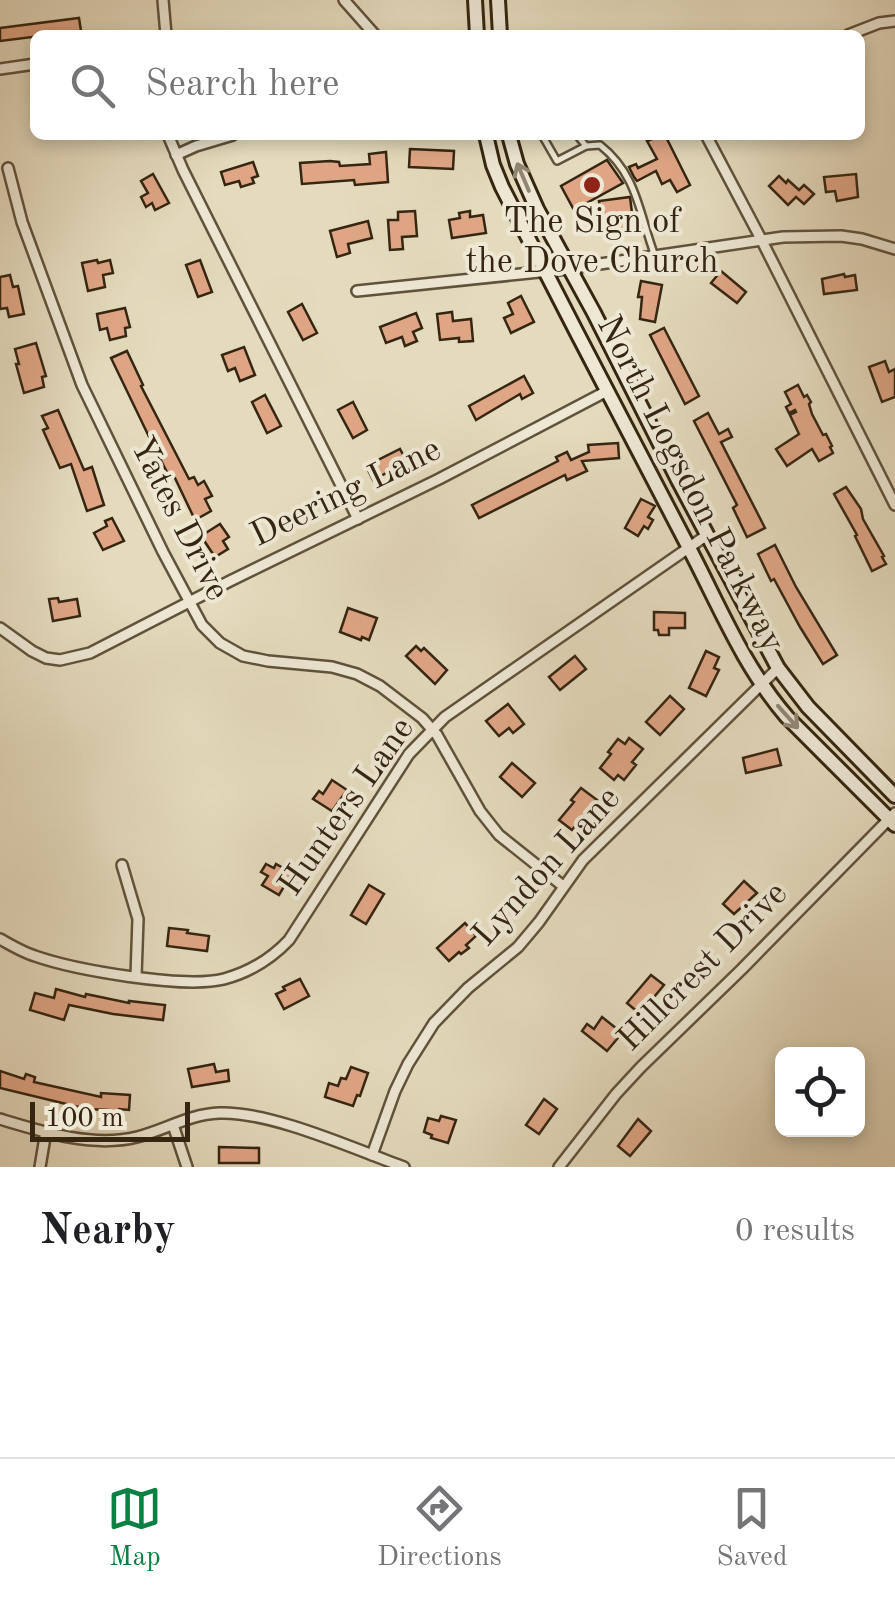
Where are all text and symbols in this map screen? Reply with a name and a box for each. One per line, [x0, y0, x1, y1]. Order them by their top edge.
search box [30, 30, 865, 140]
icon: search [65, 58, 120, 113]
text: Search here [145, 66, 340, 104]
one-way arrow [513, 162, 531, 192]
marker: The Sign of the Dove Church [581, 174, 603, 196]
place label: The Sign of the Dove Church [466, 205, 718, 280]
street label: North Logsdon Parkway [590, 310, 790, 658]
street label: Yates Drive [123, 432, 235, 606]
street label: Deering Lane [245, 432, 447, 554]
one-way arrow [776, 704, 799, 729]
street label: Hunters Lane [273, 712, 421, 902]
street label: Lyndon Lane [467, 781, 627, 953]
street label: Hillcrest Drive [612, 876, 794, 1058]
map controls [775, 1047, 865, 1137]
button: locate [775, 1047, 865, 1137]
scale bar [30, 1097, 190, 1142]
text: 100 m [45, 1105, 124, 1133]
text: Nearby [40, 1211, 176, 1253]
text: 0 results [735, 1216, 855, 1248]
tab: Map [107, 1481, 162, 1576]
tab: Directions [377, 1481, 502, 1576]
tab: Saved [716, 1481, 788, 1576]

